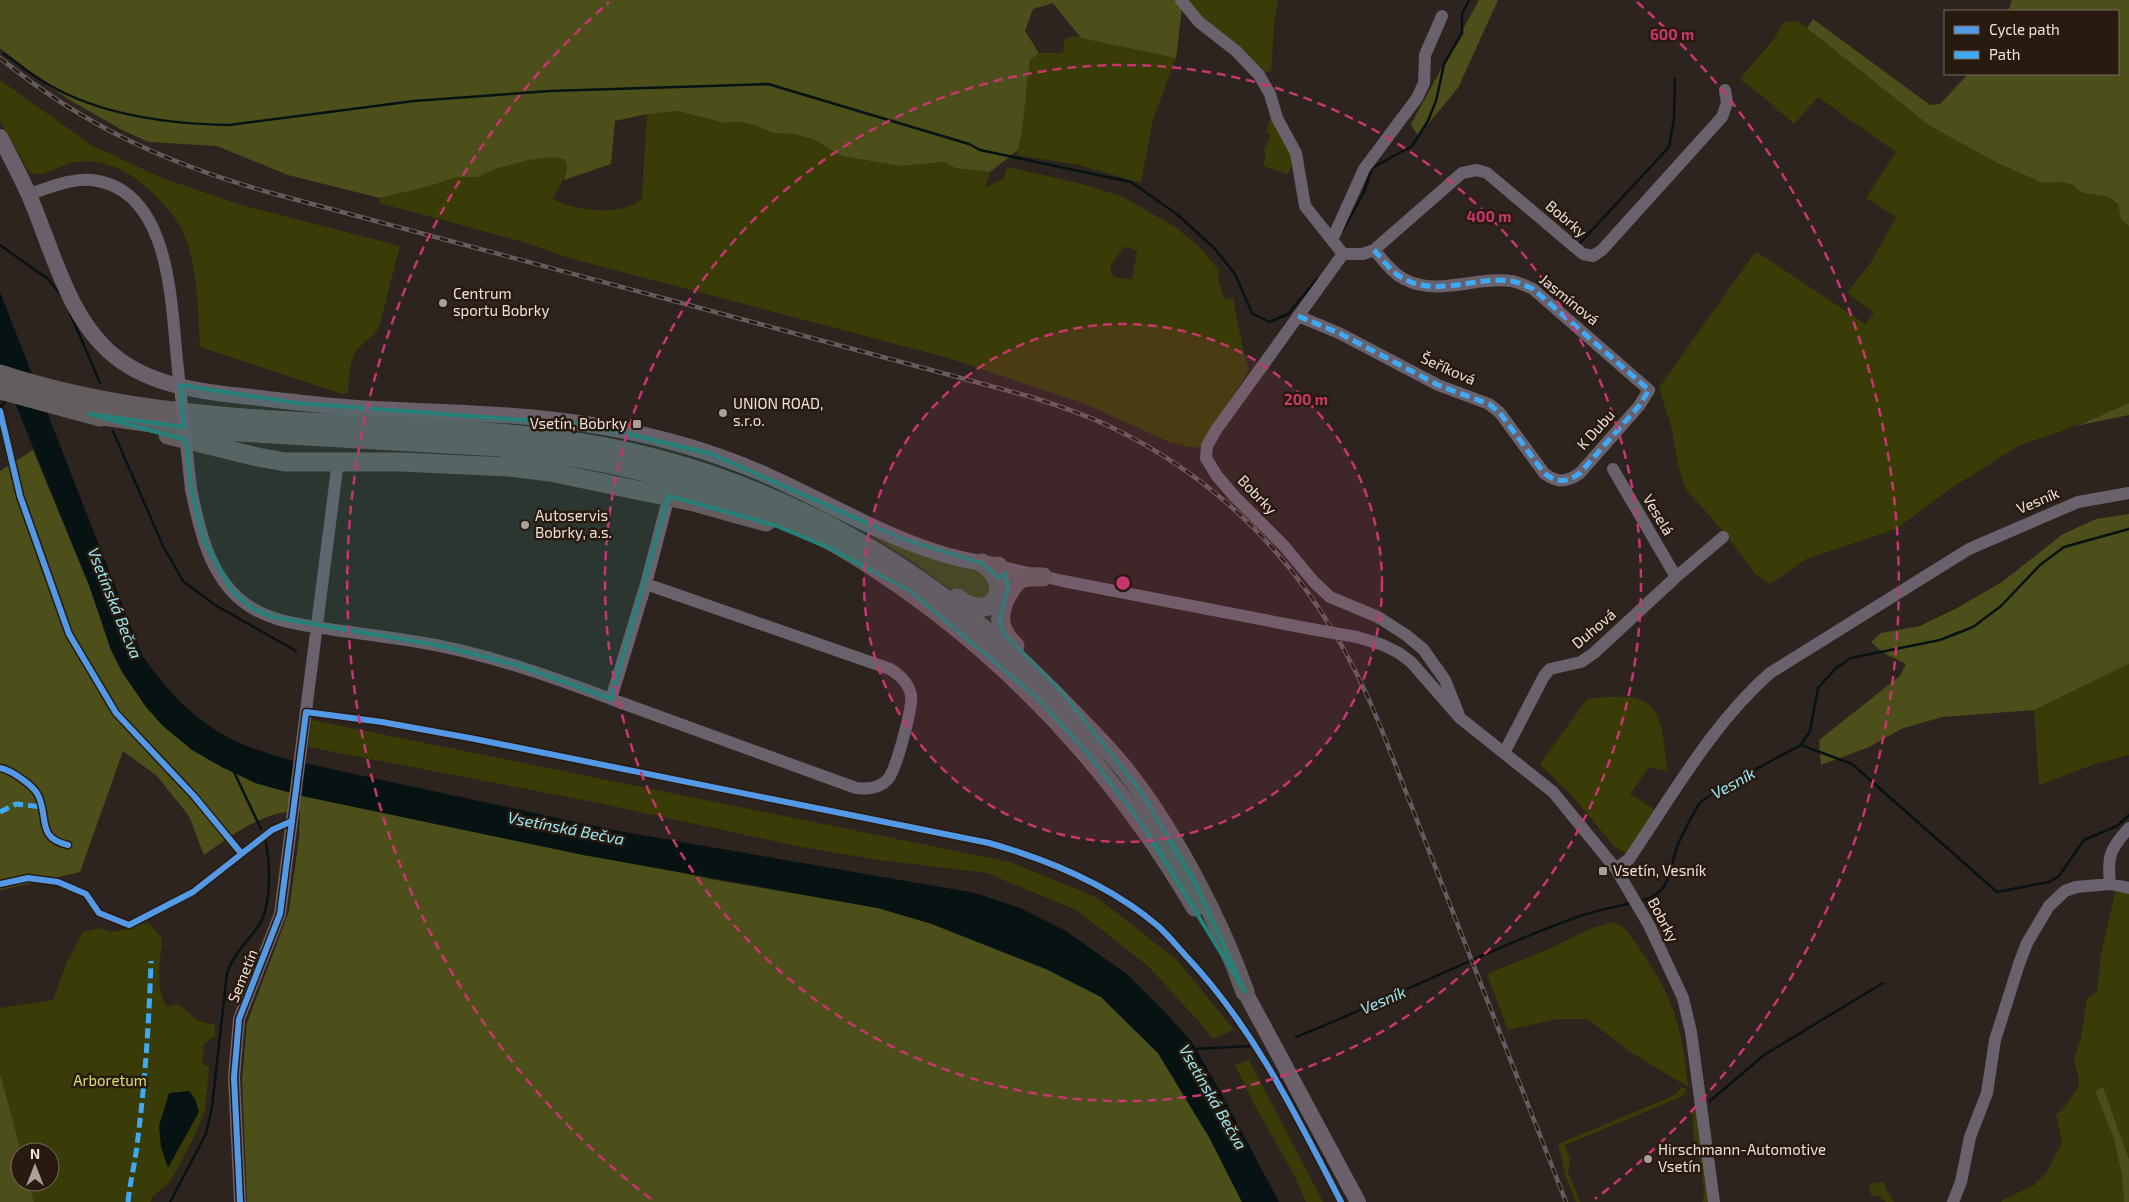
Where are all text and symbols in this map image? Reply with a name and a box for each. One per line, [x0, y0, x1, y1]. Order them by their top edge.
legend [1944, 10, 2119, 75]
text: Cycle path [1989, 20, 2060, 38]
text: 600 m [1650, 25, 1694, 43]
text: Path [1989, 45, 2020, 63]
street label: Bobrky [1542, 196, 1591, 241]
text: 400 m [1467, 207, 1511, 225]
street label: Jasmínová [1536, 270, 1603, 329]
place label: Centrum sportu Bobrky [453, 284, 549, 319]
marker: Centrum sportu Bobrky [437, 297, 449, 309]
street label: Šeříková [1418, 348, 1479, 388]
text: 200 m [1284, 390, 1328, 408]
place label: UNION ROAD, s.r.o. [733, 394, 823, 429]
street label: K Dubu [1573, 406, 1618, 453]
marker: UNION ROAD, s.r.o. [717, 407, 729, 419]
place label: Vsetín, Bobrky [530, 414, 627, 432]
marker: Vsetín, Bobrky [631, 418, 643, 430]
street label: Bobrky [1235, 471, 1281, 518]
street label: Vesník [2014, 483, 2062, 517]
street label: Veselá [1640, 491, 1678, 538]
place label: Autoservis Bobrky, a.s. [535, 506, 612, 541]
marker: Autoservis Bobrky, a.s. [519, 519, 531, 531]
water label: Vsetínská Bečva [84, 544, 146, 661]
centre of rings [1114, 574, 1132, 592]
street label: Duhová [1568, 605, 1619, 652]
water label: Vesník [1707, 763, 1758, 802]
water label: Vsetínská Bečva [506, 807, 626, 848]
place label: Vsetín, Vesník [1613, 861, 1707, 879]
marker: Vsetín, Vesník [1597, 865, 1609, 877]
street label: Bobrky [1645, 894, 1683, 945]
street label: Semetín [223, 946, 261, 1005]
water label: Vesník [1357, 982, 1408, 1018]
water label: Vsetínská Bečva [1176, 1041, 1251, 1153]
park label: Arboretum [73, 1071, 147, 1089]
place label: Hirschmann-Automotive Vsetín [1658, 1140, 1826, 1175]
north arrow [10, 1142, 60, 1192]
text: N [30, 1145, 40, 1162]
marker: Hirschmann-Automotive Vsetín [1642, 1153, 1654, 1165]

